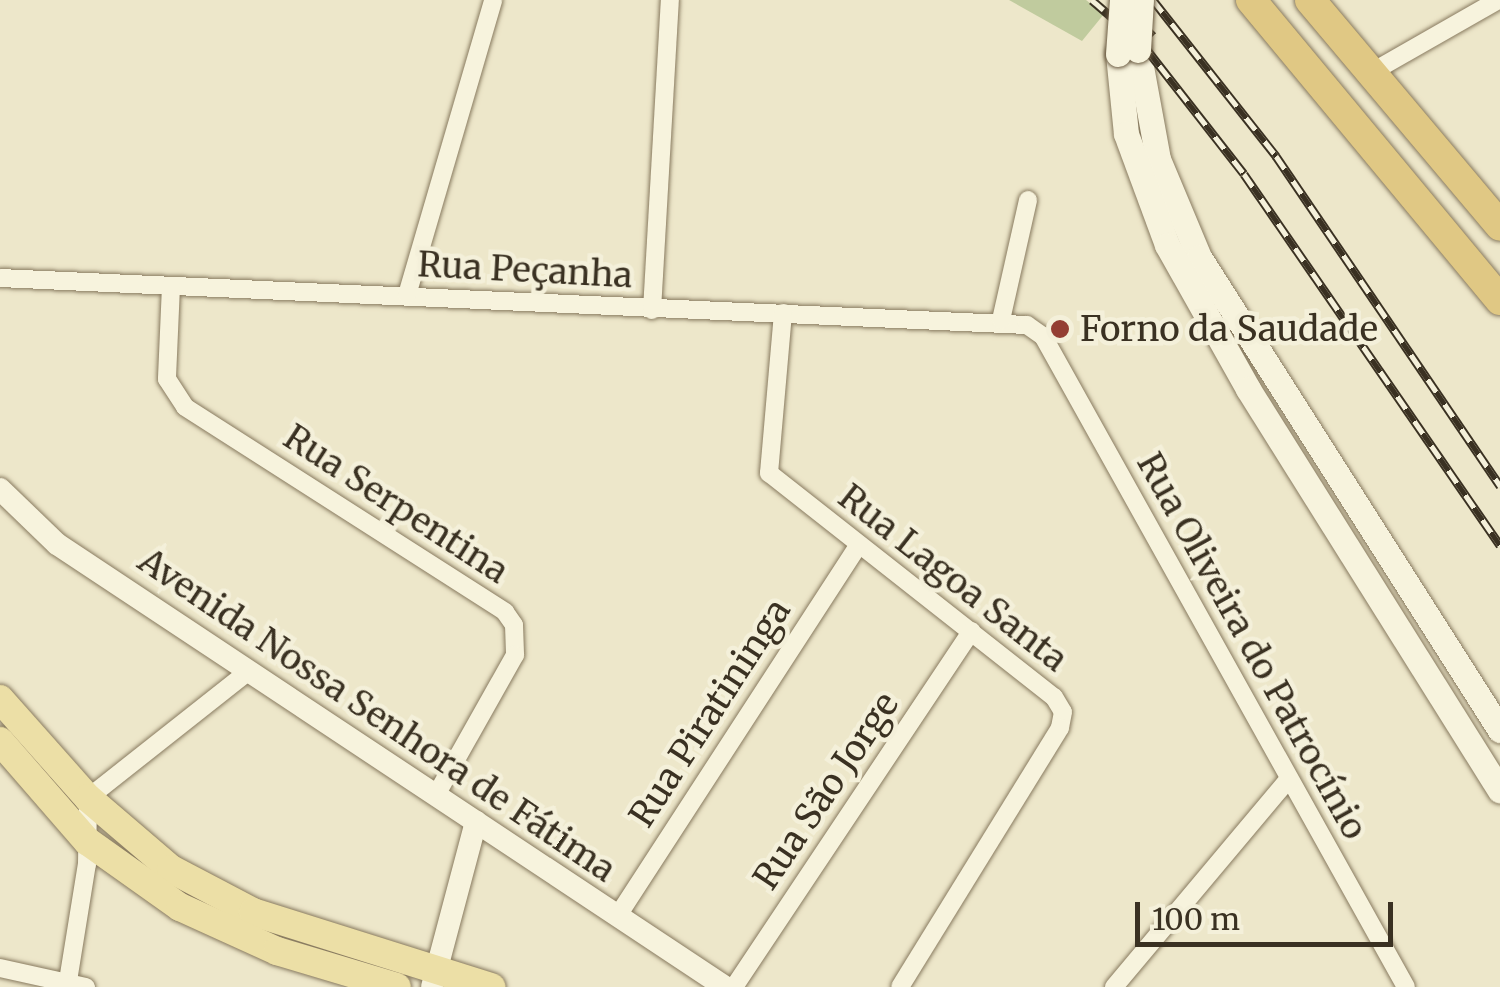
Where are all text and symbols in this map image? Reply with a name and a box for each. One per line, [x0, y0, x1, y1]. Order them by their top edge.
street label: Rua Peçanha [417, 243, 633, 297]
place label: Forno da Saudade [1080, 308, 1378, 350]
marker: Forno da Saudade [1049, 318, 1071, 340]
street label: Rua Serpentina [276, 416, 516, 592]
street label: Rua Oliveira do Patrocínio [1128, 446, 1376, 846]
street label: Rua Lagoa Santa [830, 476, 1076, 680]
street label: Avenida Nossa Senhora de Fátima [131, 539, 623, 891]
street label: Rua Piratininga [621, 591, 799, 835]
street label: Rua São Jorge [745, 685, 907, 897]
scale bar [1140, 882, 1398, 944]
text: 100 m [1152, 900, 1240, 938]

